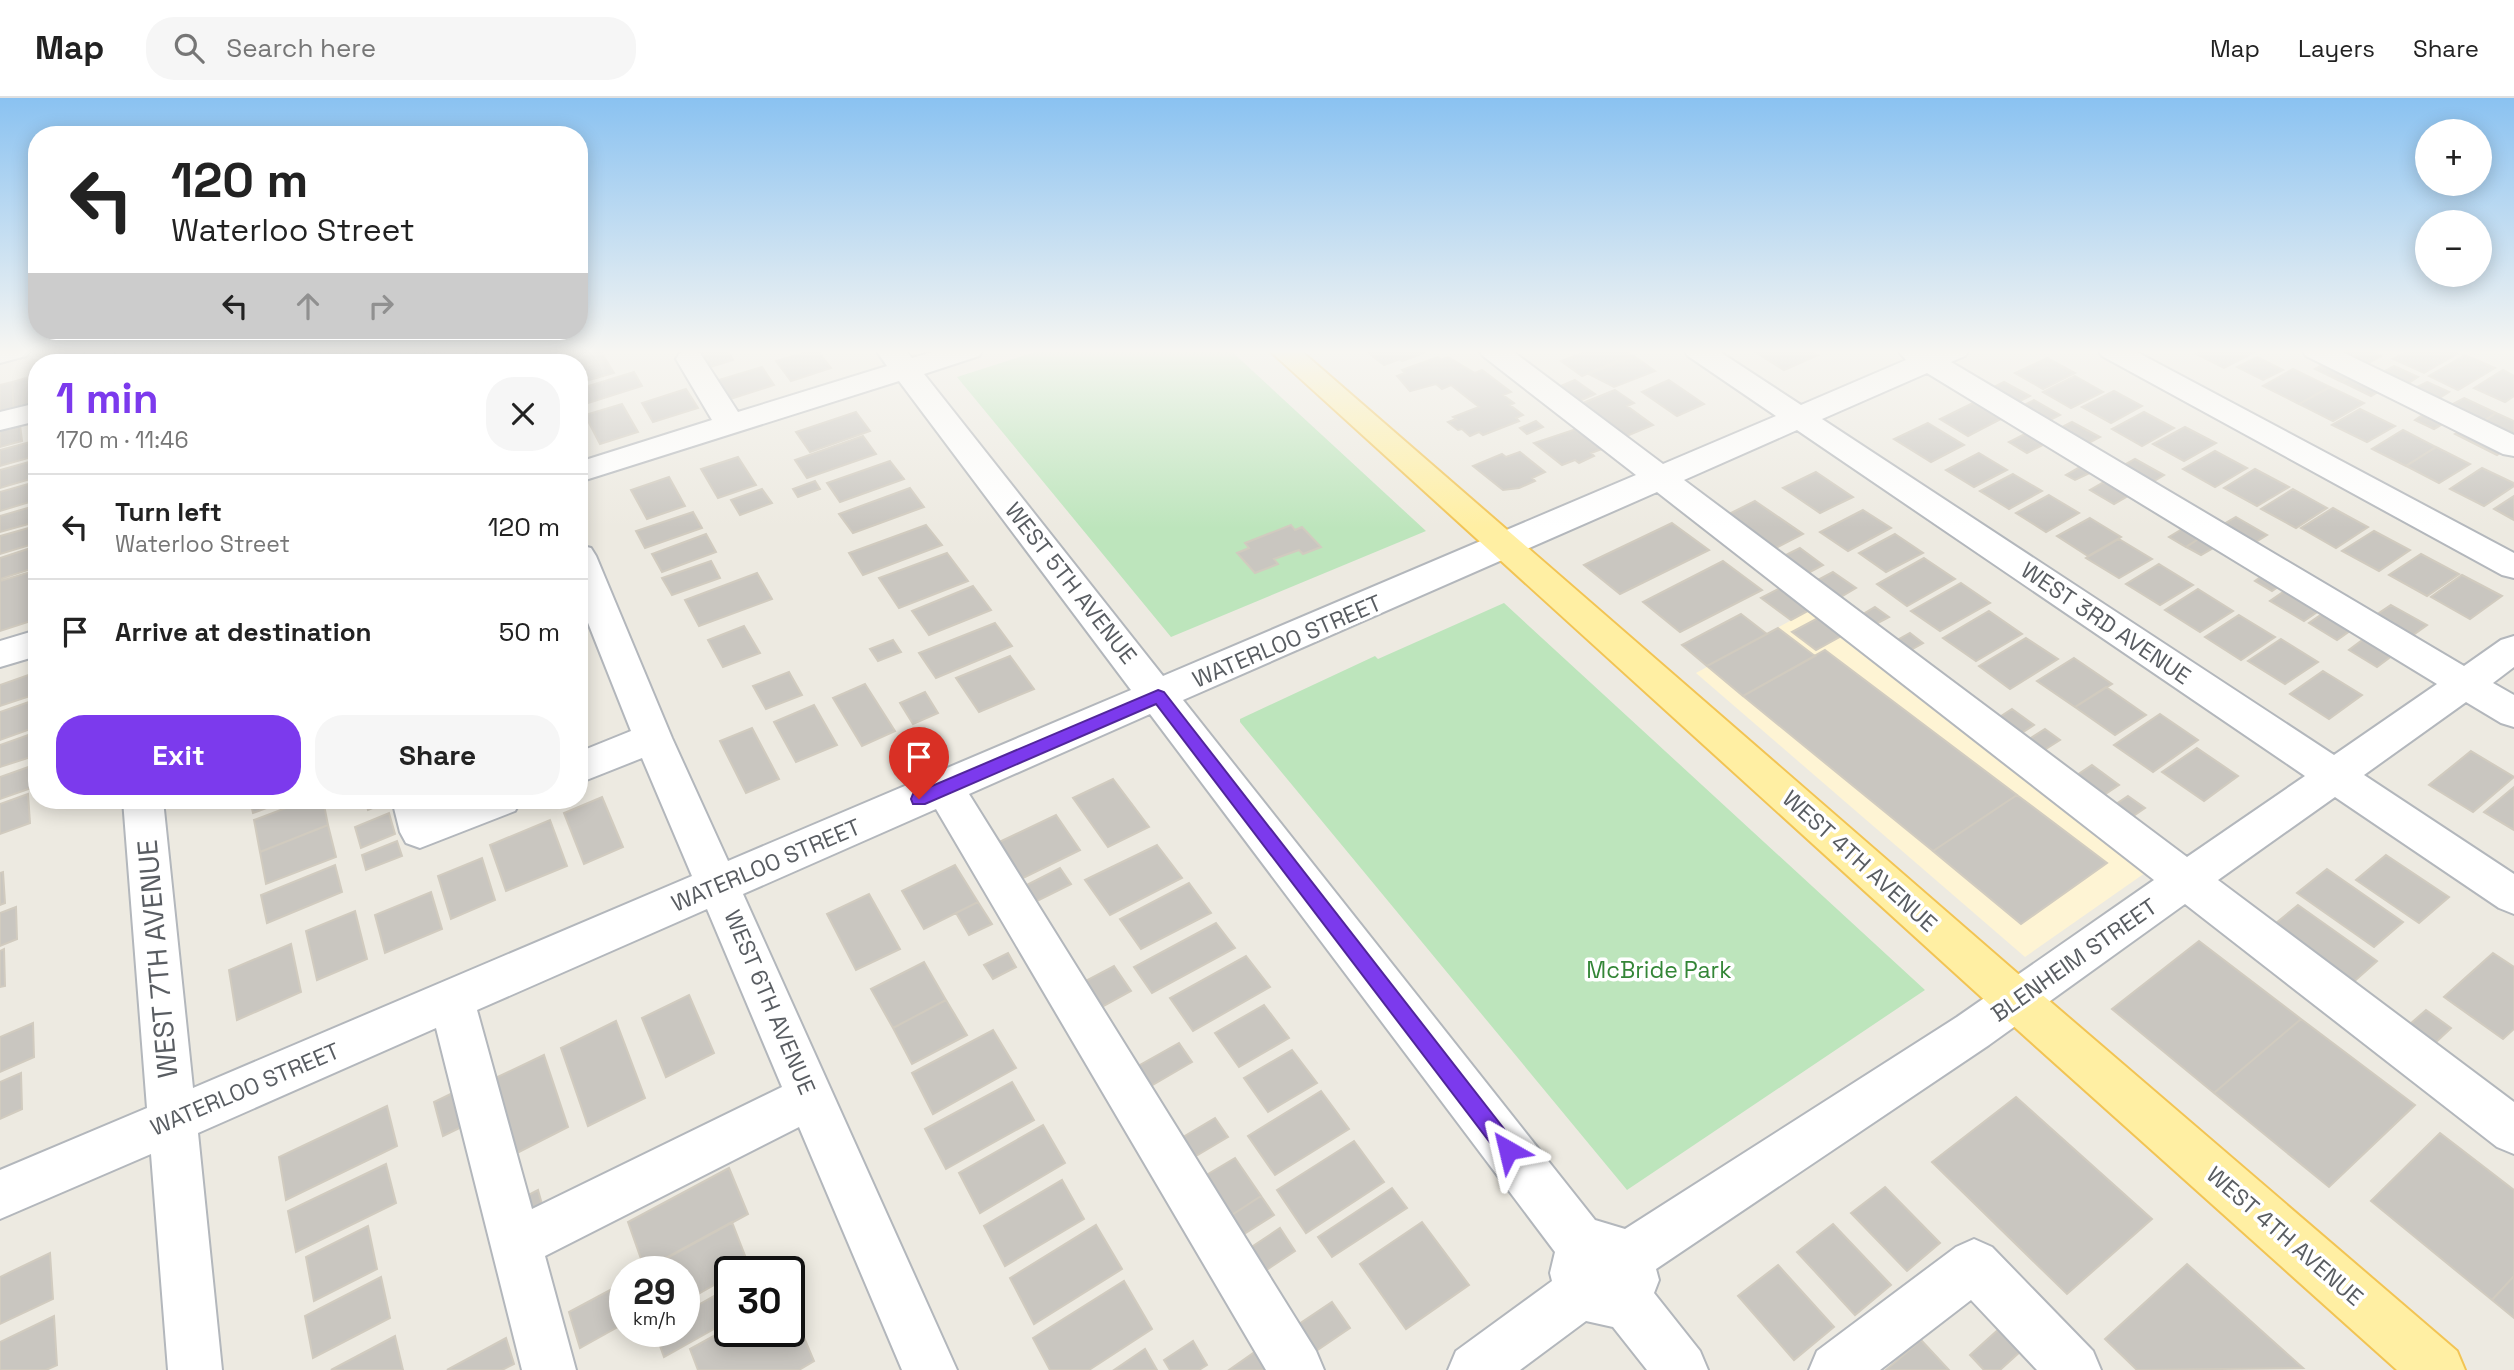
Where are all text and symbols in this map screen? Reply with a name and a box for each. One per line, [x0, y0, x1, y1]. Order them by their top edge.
search box [146, 17, 636, 80]
text: Map [35, 27, 104, 69]
icon: search [170, 29, 208, 67]
text: Search here [226, 31, 376, 65]
text: Map [2210, 33, 2260, 64]
text: Layers [2298, 33, 2375, 64]
text: Share [2413, 33, 2479, 64]
map controls [2415, 119, 2492, 287]
button: + [2415, 119, 2492, 196]
text: 120 m [171, 149, 308, 211]
icon: left [56, 154, 147, 245]
text: Waterloo Street [171, 210, 415, 250]
button: − [2415, 210, 2492, 287]
icon: left [216, 287, 254, 325]
icon: ahead [289, 287, 327, 325]
icon: right [362, 287, 400, 325]
text: 1 min [56, 372, 159, 425]
button: close [486, 377, 560, 451]
text: 170 m · 11:46 [56, 425, 188, 455]
text: Turn left [115, 495, 222, 529]
street label: WEST 5TH AVENUE [998, 496, 1144, 670]
icon: left [56, 508, 94, 546]
text: 120 m [488, 510, 560, 544]
text: Waterloo Street [115, 529, 290, 559]
street label: WEST 3RD AVENUE [2015, 555, 2197, 691]
street label: WATERLOO STREET [1188, 588, 1386, 694]
icon: arrive [56, 613, 94, 651]
text: Arrive at destination [115, 615, 372, 649]
text: 50 m [499, 615, 560, 649]
button: Exit [56, 715, 301, 795]
button: Share [315, 715, 560, 795]
pin [889, 727, 949, 799]
icon: arrive [900, 738, 938, 776]
street label: WEST 4TH AVENUE [1776, 784, 1944, 938]
street label: WATERLOO STREET [667, 812, 865, 918]
street label: WEST 7TH AVENUE [129, 838, 185, 1080]
street label: BLENHEIM STREET [1985, 891, 2163, 1029]
street label: WEST 6TH AVENUE [718, 905, 822, 1099]
park label: McBride Park [1586, 955, 1732, 985]
street label: WATERLOO STREET [146, 1036, 344, 1142]
position arrow [1471, 1113, 1545, 1187]
street label: WEST 4TH AVENUE [2200, 1160, 2370, 1312]
speed limit sign: 30 [714, 1256, 805, 1347]
text: 29 [633, 1270, 676, 1314]
text: km/h [633, 1307, 676, 1330]

